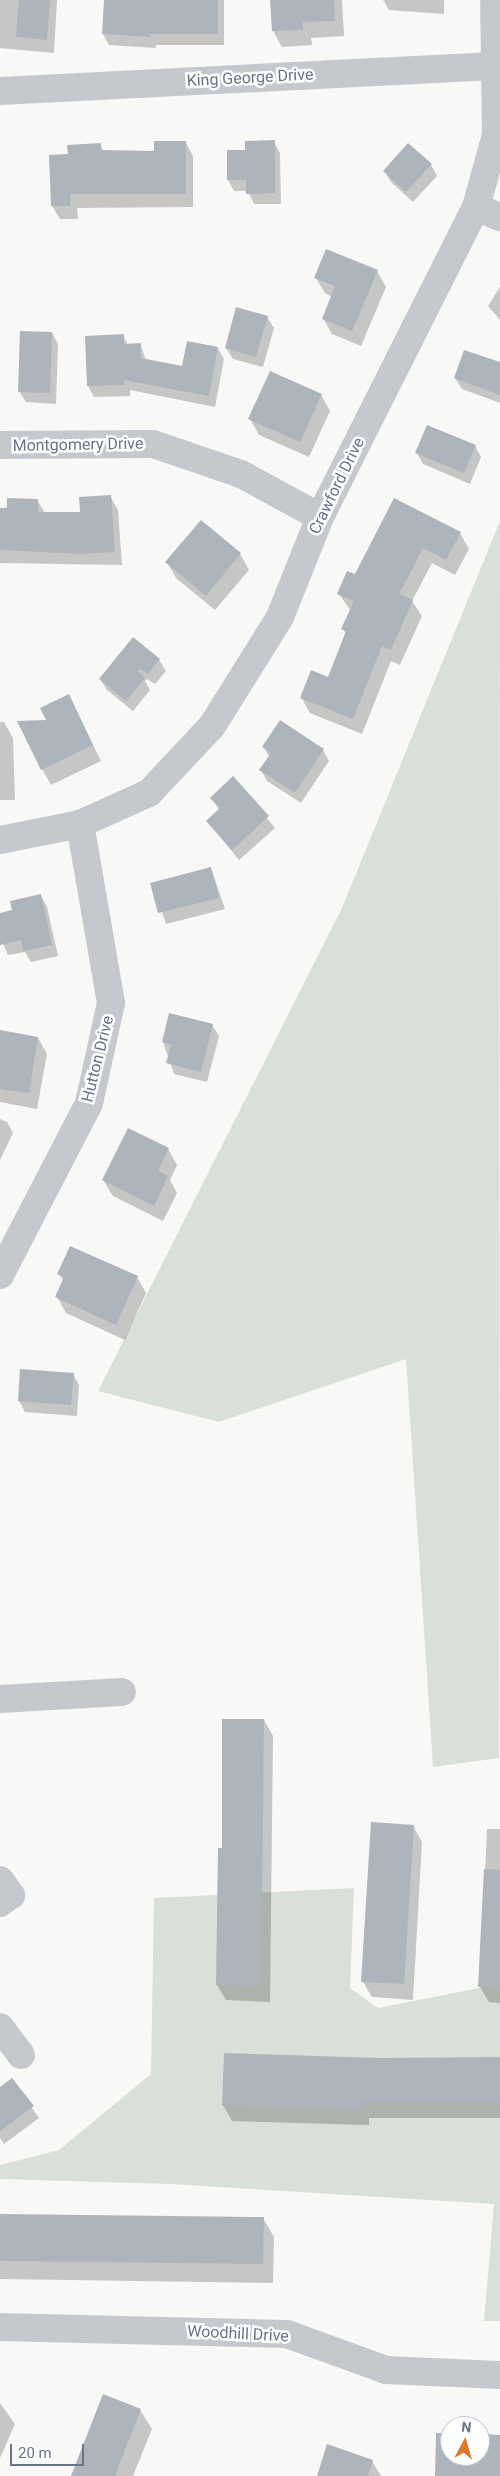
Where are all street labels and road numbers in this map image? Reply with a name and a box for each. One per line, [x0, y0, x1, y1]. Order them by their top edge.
street label: King George Drive [186, 65, 314, 91]
street label: Montgomery Drive [12, 434, 144, 456]
street label: Crawford Drive [305, 435, 369, 537]
street label: Hutton Drive [78, 1014, 118, 1104]
street label: Woodhill Drive [187, 2322, 289, 2346]

